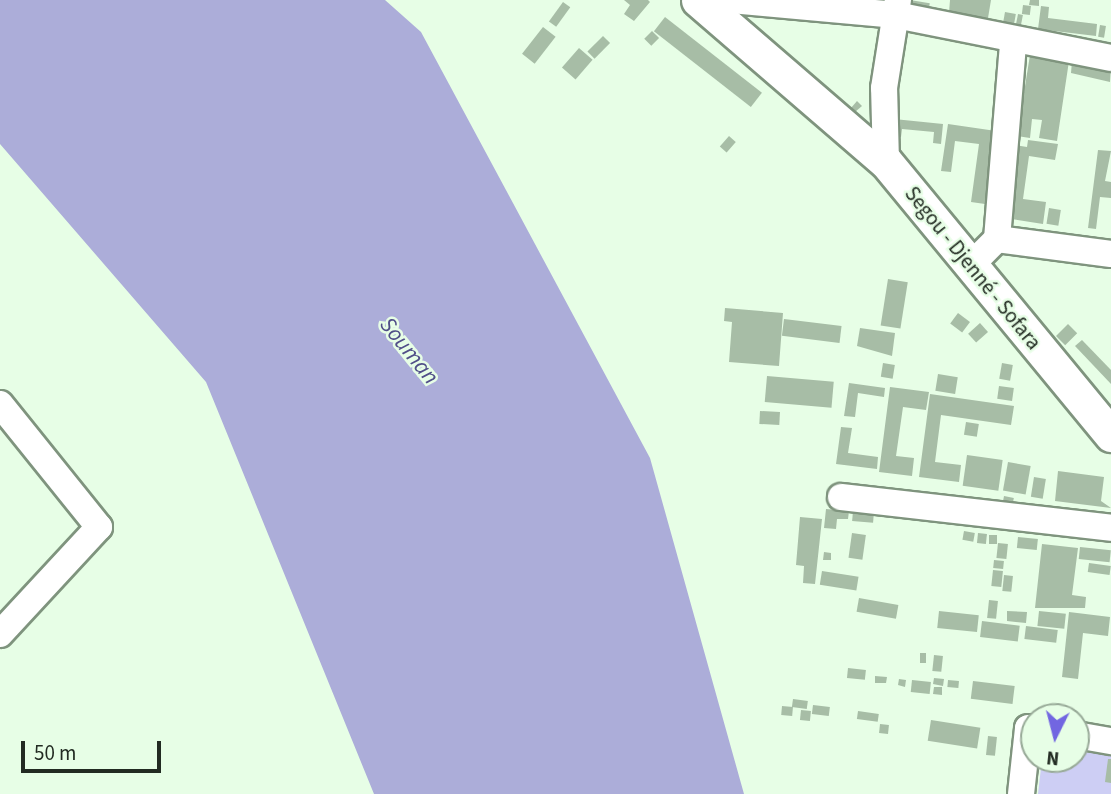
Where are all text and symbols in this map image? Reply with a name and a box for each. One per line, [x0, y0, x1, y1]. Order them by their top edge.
street label: Segou - Djenné - Sofara [899, 181, 1047, 355]
water label: Souman [374, 312, 444, 390]
north arrow [1020, 703, 1090, 773]
scale bar [24, 728, 164, 772]
text: 50 m [34, 738, 76, 768]
text: N [1045, 743, 1061, 771]

